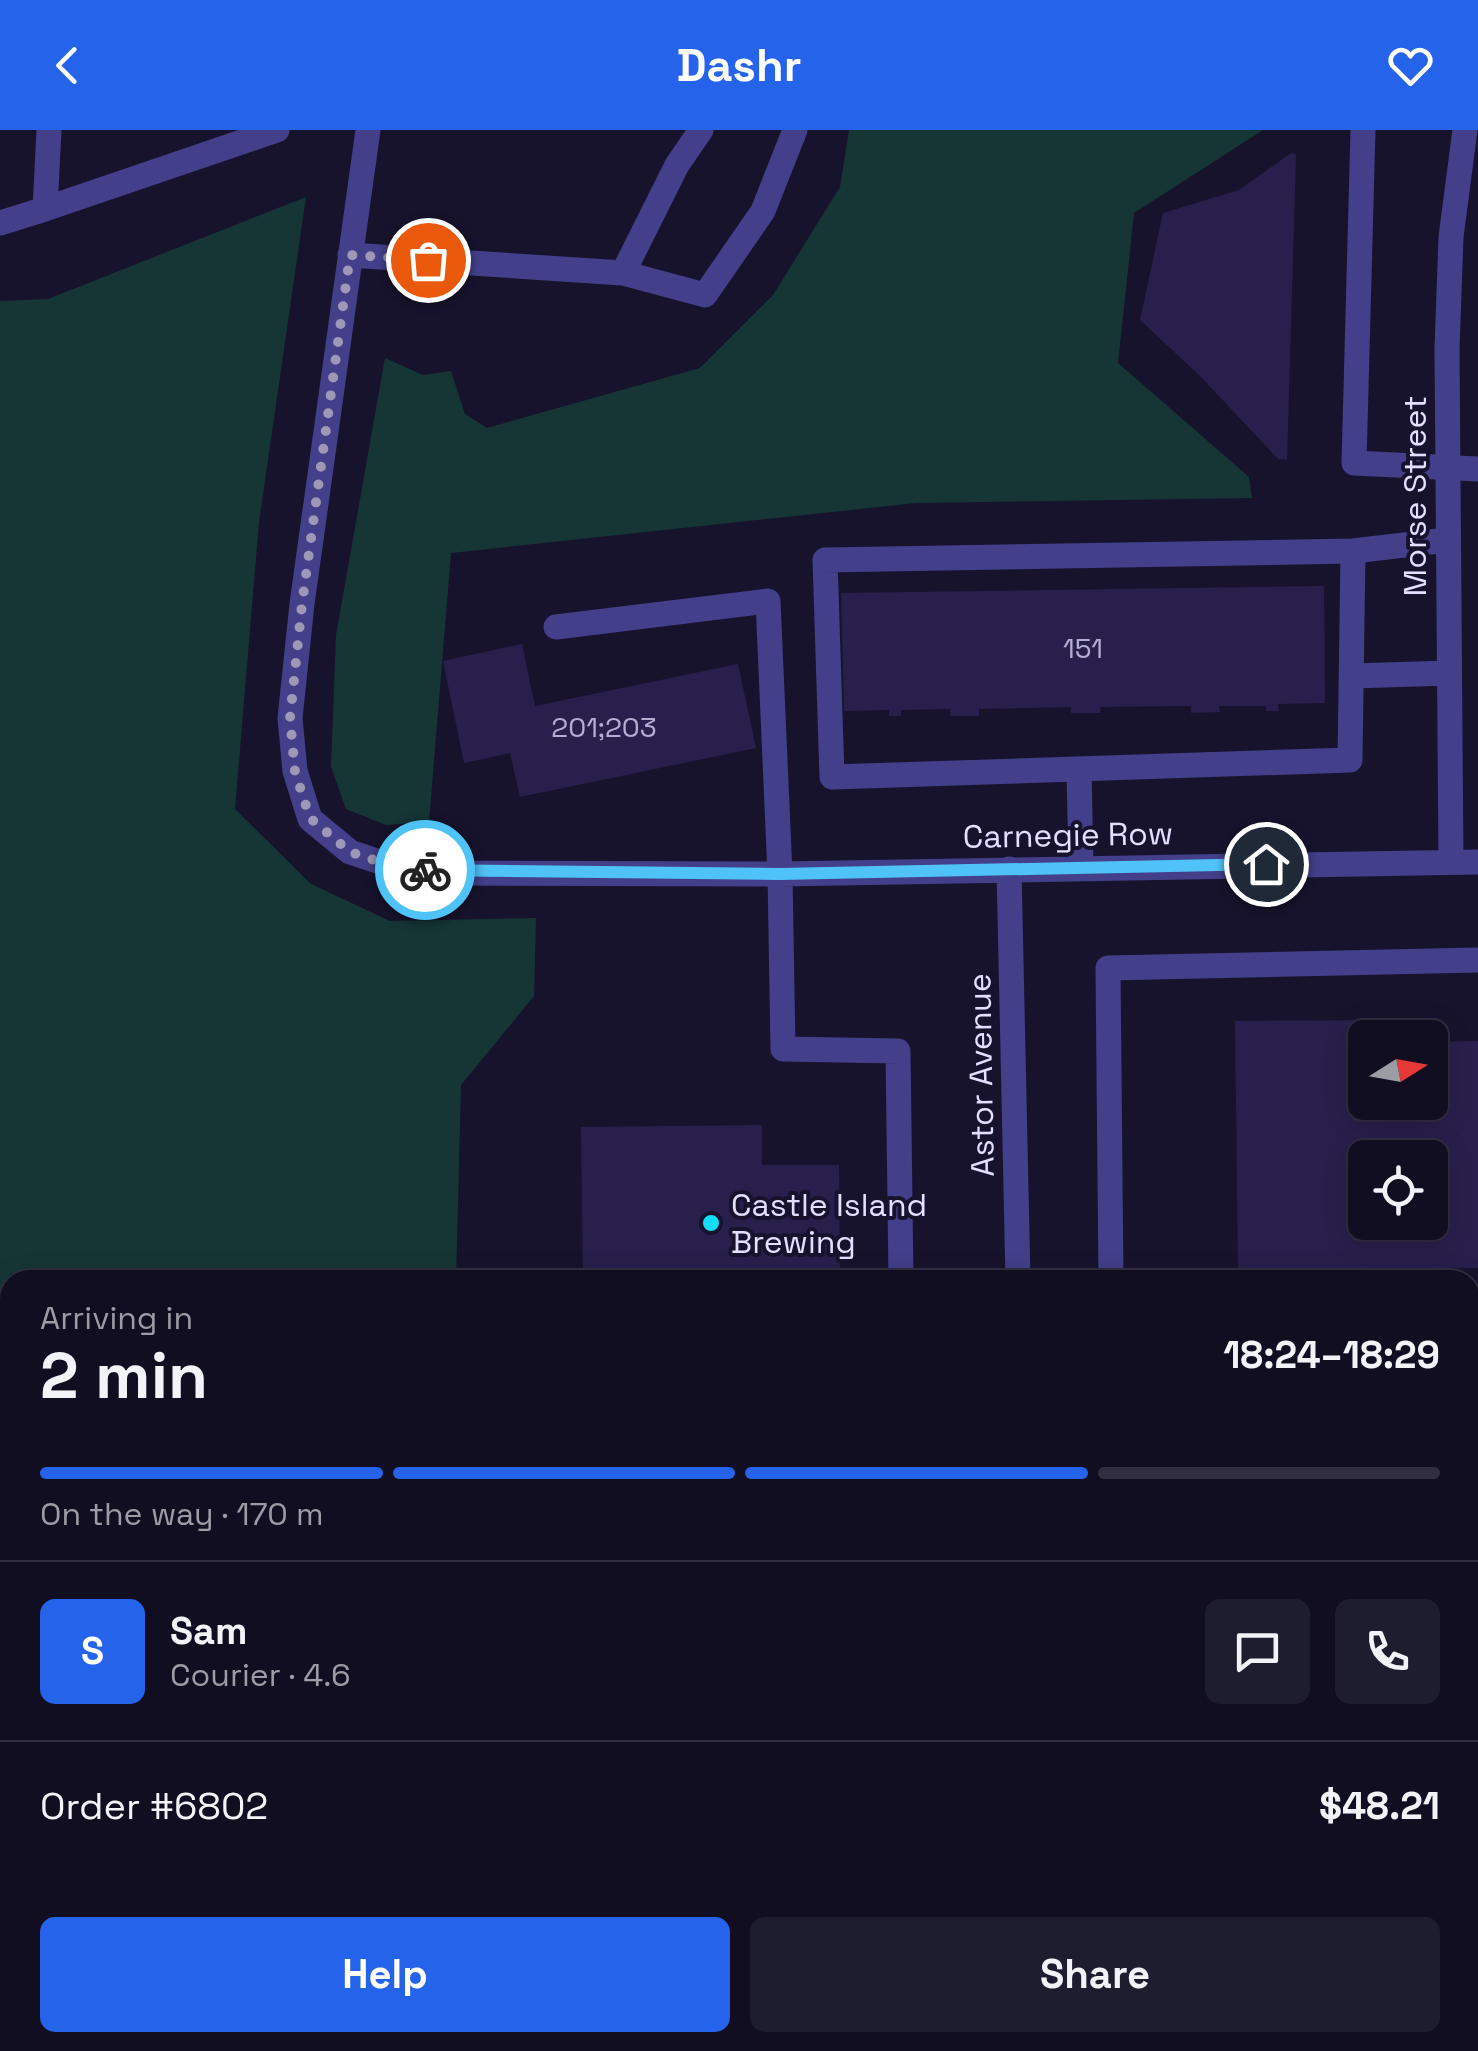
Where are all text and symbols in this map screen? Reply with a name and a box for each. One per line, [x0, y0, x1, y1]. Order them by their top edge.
text: Dashr [677, 37, 801, 94]
icon: back [40, 38, 95, 93]
icon: heart [1383, 38, 1438, 93]
pin [386, 218, 471, 303]
icon: bag [401, 233, 456, 288]
street label: Morse Street [1395, 395, 1435, 597]
house number: 151 [1063, 630, 1103, 666]
house number: 201;203 [551, 709, 657, 745]
street label: Carnegie Row [962, 813, 1174, 857]
courier [375, 820, 475, 920]
pin [1224, 822, 1309, 907]
icon: home [1239, 837, 1294, 892]
icon: bike [398, 843, 453, 898]
street label: Astor Avenue [959, 973, 1003, 1177]
north arrow [1348, 1020, 1448, 1120]
map controls [1348, 1020, 1448, 1240]
button: locate [1348, 1140, 1448, 1240]
place label: Castle Island Brewing [731, 1185, 927, 1262]
marker: Castle Island Brewing [700, 1212, 722, 1234]
text: Arriving in [40, 1298, 193, 1338]
text: 18:24–18:29 [1223, 1331, 1440, 1379]
text: 2 min [40, 1334, 208, 1417]
text: On the way · 170 m [40, 1494, 324, 1534]
button: chat [1205, 1599, 1310, 1704]
button: phone [1335, 1599, 1440, 1704]
text: Sam [170, 1607, 247, 1655]
text: S [81, 1627, 104, 1675]
text: Courier · 4.6 [170, 1655, 351, 1695]
text: Order #6802 [40, 1782, 268, 1830]
text: $48.21 [1319, 1782, 1440, 1830]
button: Help [40, 1917, 730, 2032]
button: Share [750, 1917, 1440, 2032]

